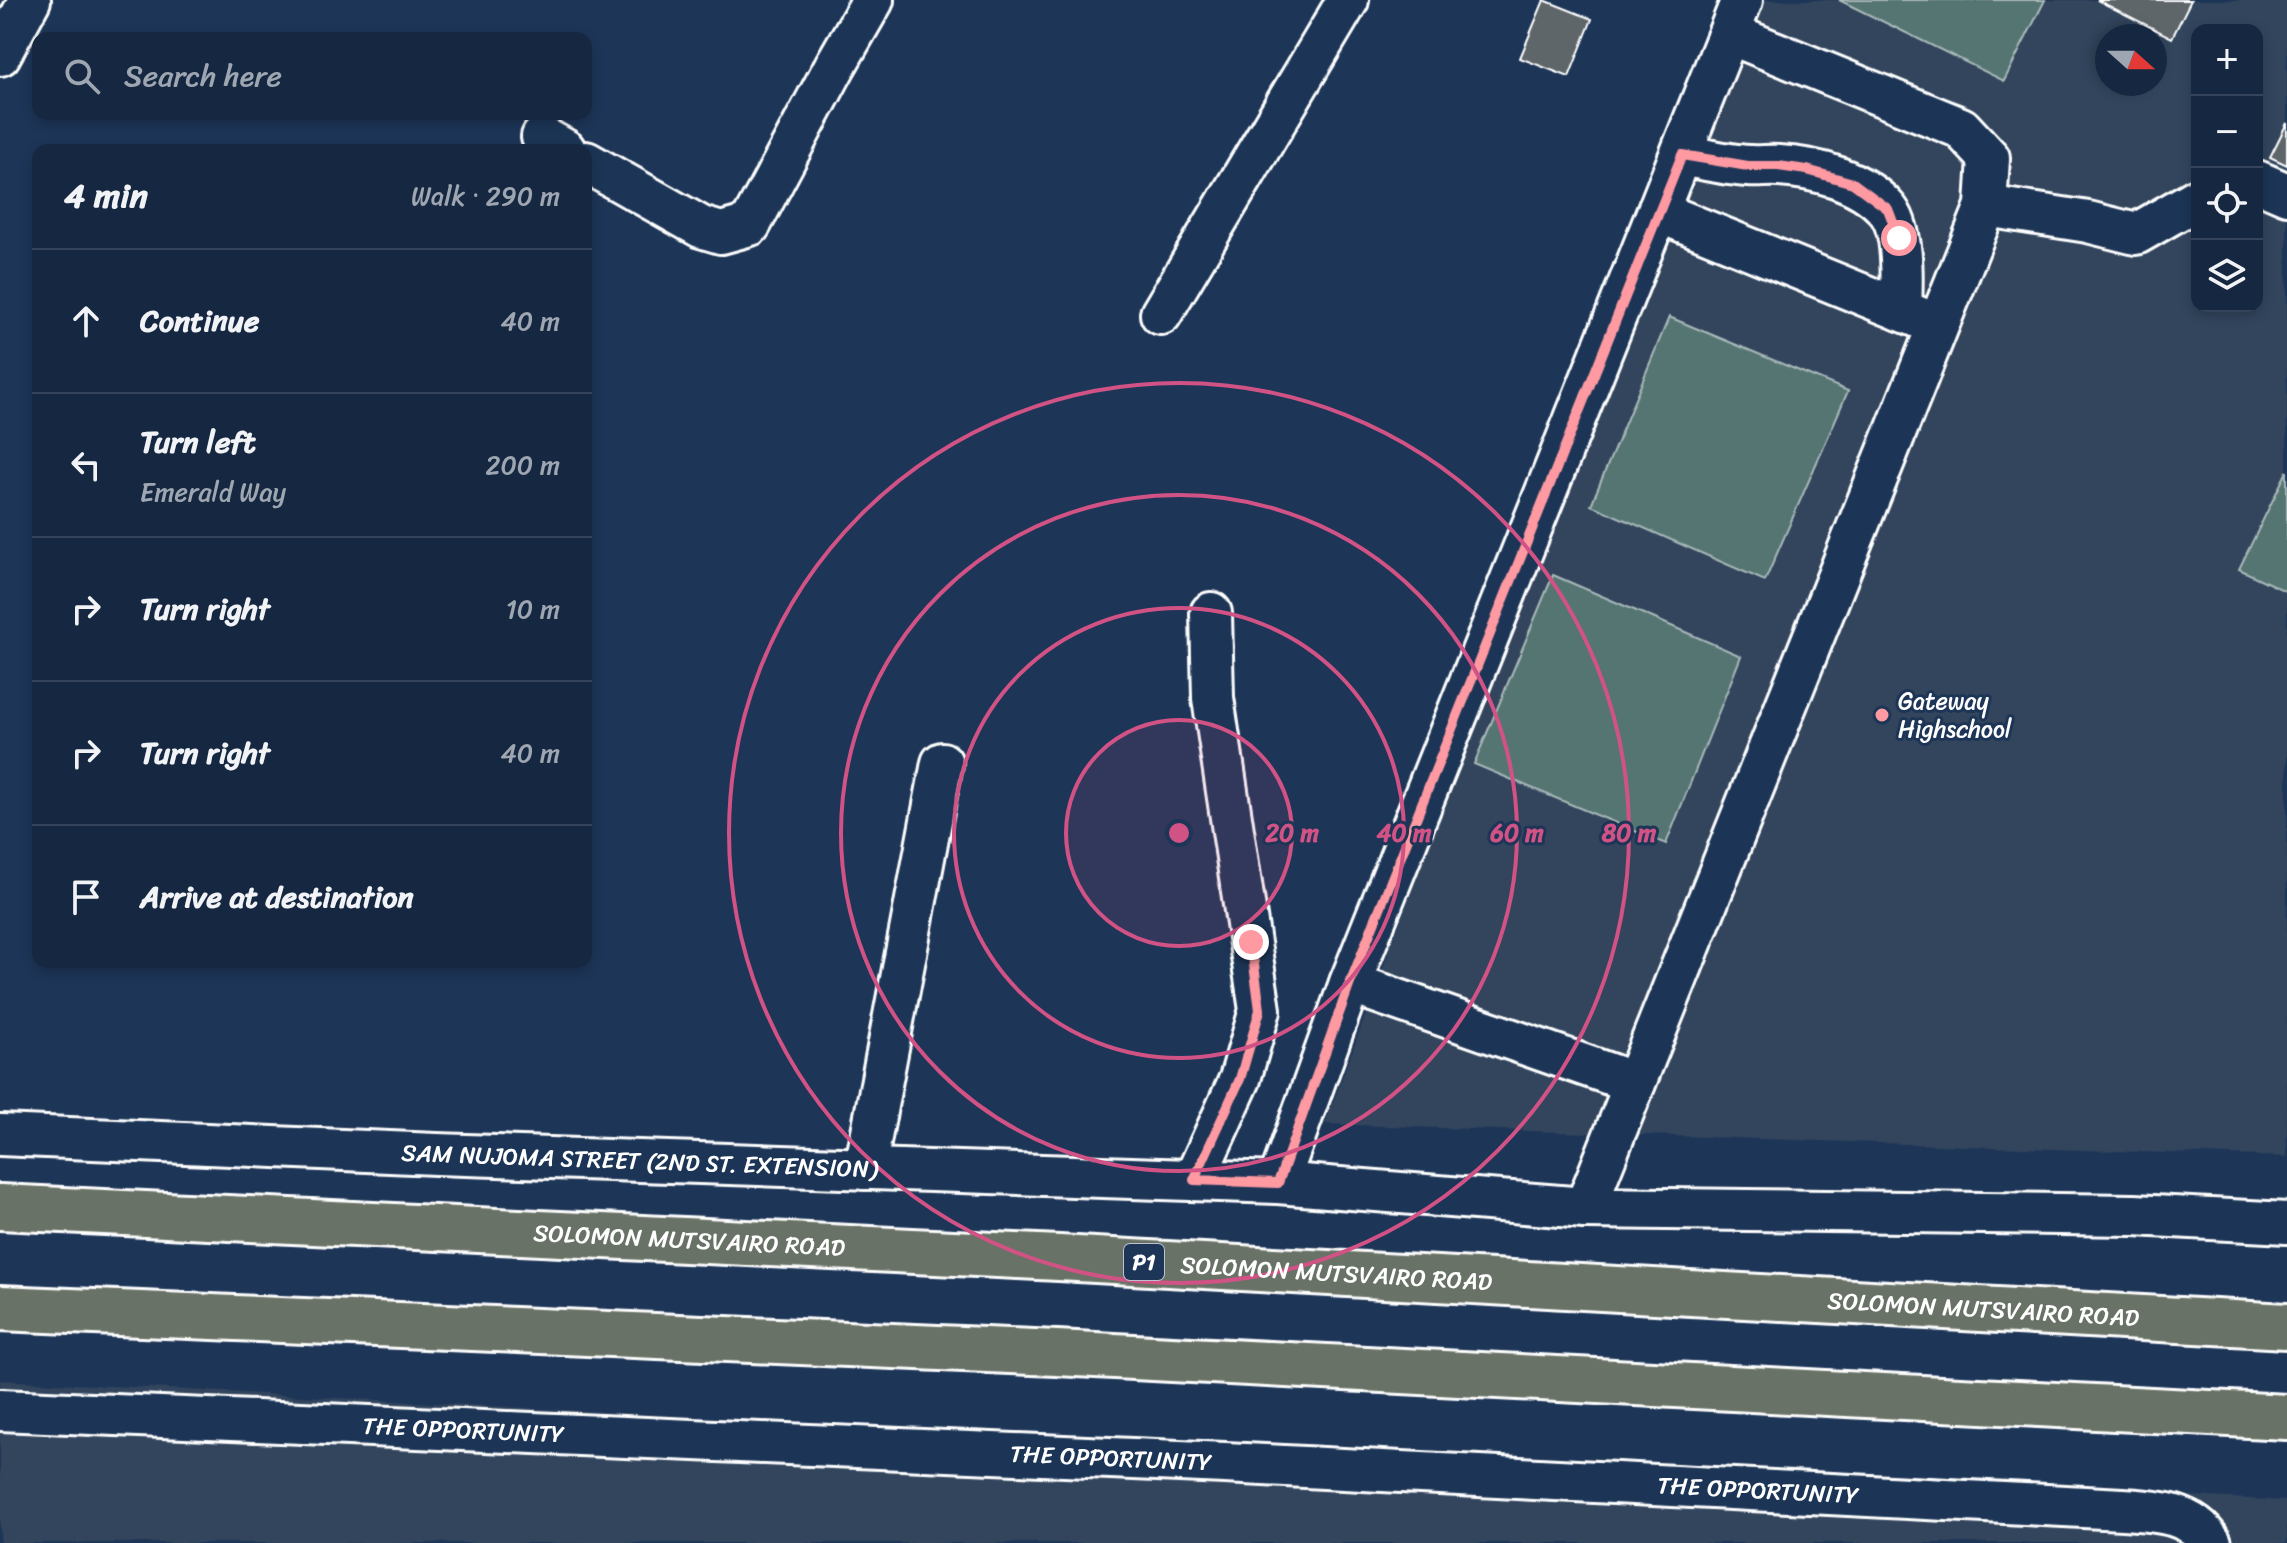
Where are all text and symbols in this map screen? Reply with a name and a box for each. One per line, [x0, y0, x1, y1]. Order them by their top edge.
north arrow [2095, 24, 2167, 96]
map controls [2191, 24, 2263, 312]
button: + [2191, 24, 2263, 96]
search box [32, 32, 592, 120]
text: Search here [124, 49, 282, 103]
icon: search [60, 54, 104, 98]
button: − [2191, 96, 2263, 168]
text: 4 min [64, 166, 148, 226]
button: locate [2191, 168, 2263, 240]
text: Walk · 290 m [411, 173, 560, 219]
route start [1881, 220, 1917, 256]
button: layers [2191, 240, 2263, 312]
text: Continue [140, 294, 259, 348]
text: 40 m [501, 298, 560, 344]
icon: ahead [64, 299, 108, 343]
text: Turn left [140, 415, 256, 469]
text: 200 m [485, 442, 560, 488]
icon: left [64, 443, 108, 487]
text: Emerald Way [140, 469, 286, 515]
text: Turn right [140, 582, 270, 636]
text: 10 m [506, 586, 560, 632]
icon: right [64, 587, 108, 631]
place label: Gateway Highschool [1898, 680, 2013, 750]
marker: Gateway Highschool [1873, 706, 1891, 724]
text: Turn right [140, 726, 270, 780]
text: 40 m [501, 730, 560, 776]
icon: right [64, 731, 108, 775]
text: 20 m [1264, 812, 1319, 854]
text: 40 m [1377, 812, 1432, 854]
text: 60 m [1489, 812, 1544, 854]
text: 80 m [1601, 812, 1657, 854]
centre of rings [1165, 819, 1193, 847]
text: Arrive at destination [140, 870, 414, 924]
icon: arrive [64, 875, 108, 919]
route end [1233, 924, 1269, 960]
street label: SAM NUJOMA STREET (2ND ST. EXTENSION) [400, 1132, 880, 1190]
street label: SOLOMON MUTSVAIRO ROAD [532, 1212, 847, 1269]
road number: P1 [1124, 1244, 1164, 1280]
street label: SOLOMON MUTSVAIRO ROAD [1179, 1244, 1494, 1303]
street label: SOLOMON MUTSVAIRO ROAD [1826, 1280, 2141, 1339]
street label: THE OPPORTUNITY [362, 1405, 566, 1455]
street label: THE OPPORTUNITY [1009, 1433, 1213, 1483]
street label: THE OPPORTUNITY [1656, 1464, 1861, 1516]

